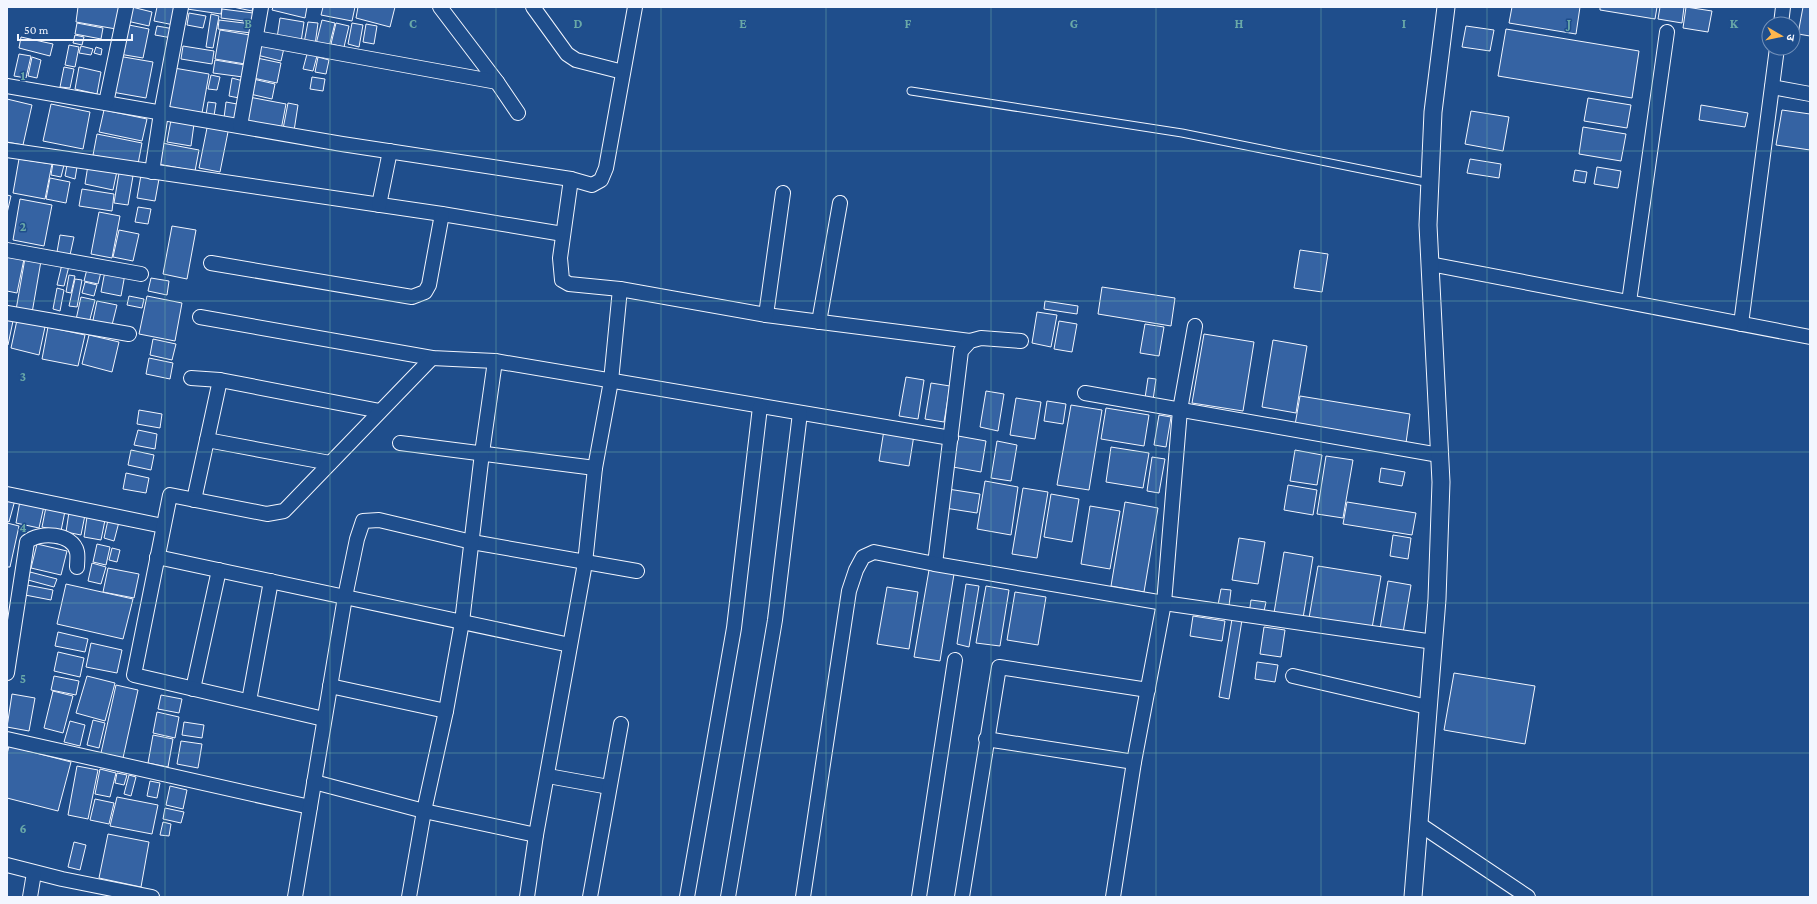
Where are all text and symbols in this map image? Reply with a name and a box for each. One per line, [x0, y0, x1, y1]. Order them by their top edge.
scale bar [18, 16, 132, 42]
text: B [244, 16, 252, 31]
text: C [409, 16, 417, 31]
text: D [574, 16, 583, 31]
text: E [739, 16, 747, 31]
text: F [905, 16, 912, 31]
text: G [1070, 16, 1078, 31]
text: H [1235, 16, 1244, 31]
text: I [1402, 16, 1406, 31]
text: J [1565, 16, 1571, 31]
text: K [1730, 16, 1739, 31]
north arrow [1761, 16, 1801, 56]
text: 50 m [24, 23, 49, 37]
text: उ [1784, 33, 1797, 42]
text: 1 [21, 68, 26, 83]
text: 2 [20, 219, 27, 234]
text: 3 [20, 369, 26, 384]
text: 4 [19, 520, 27, 535]
text: 5 [20, 671, 26, 686]
text: 6 [19, 821, 27, 836]

